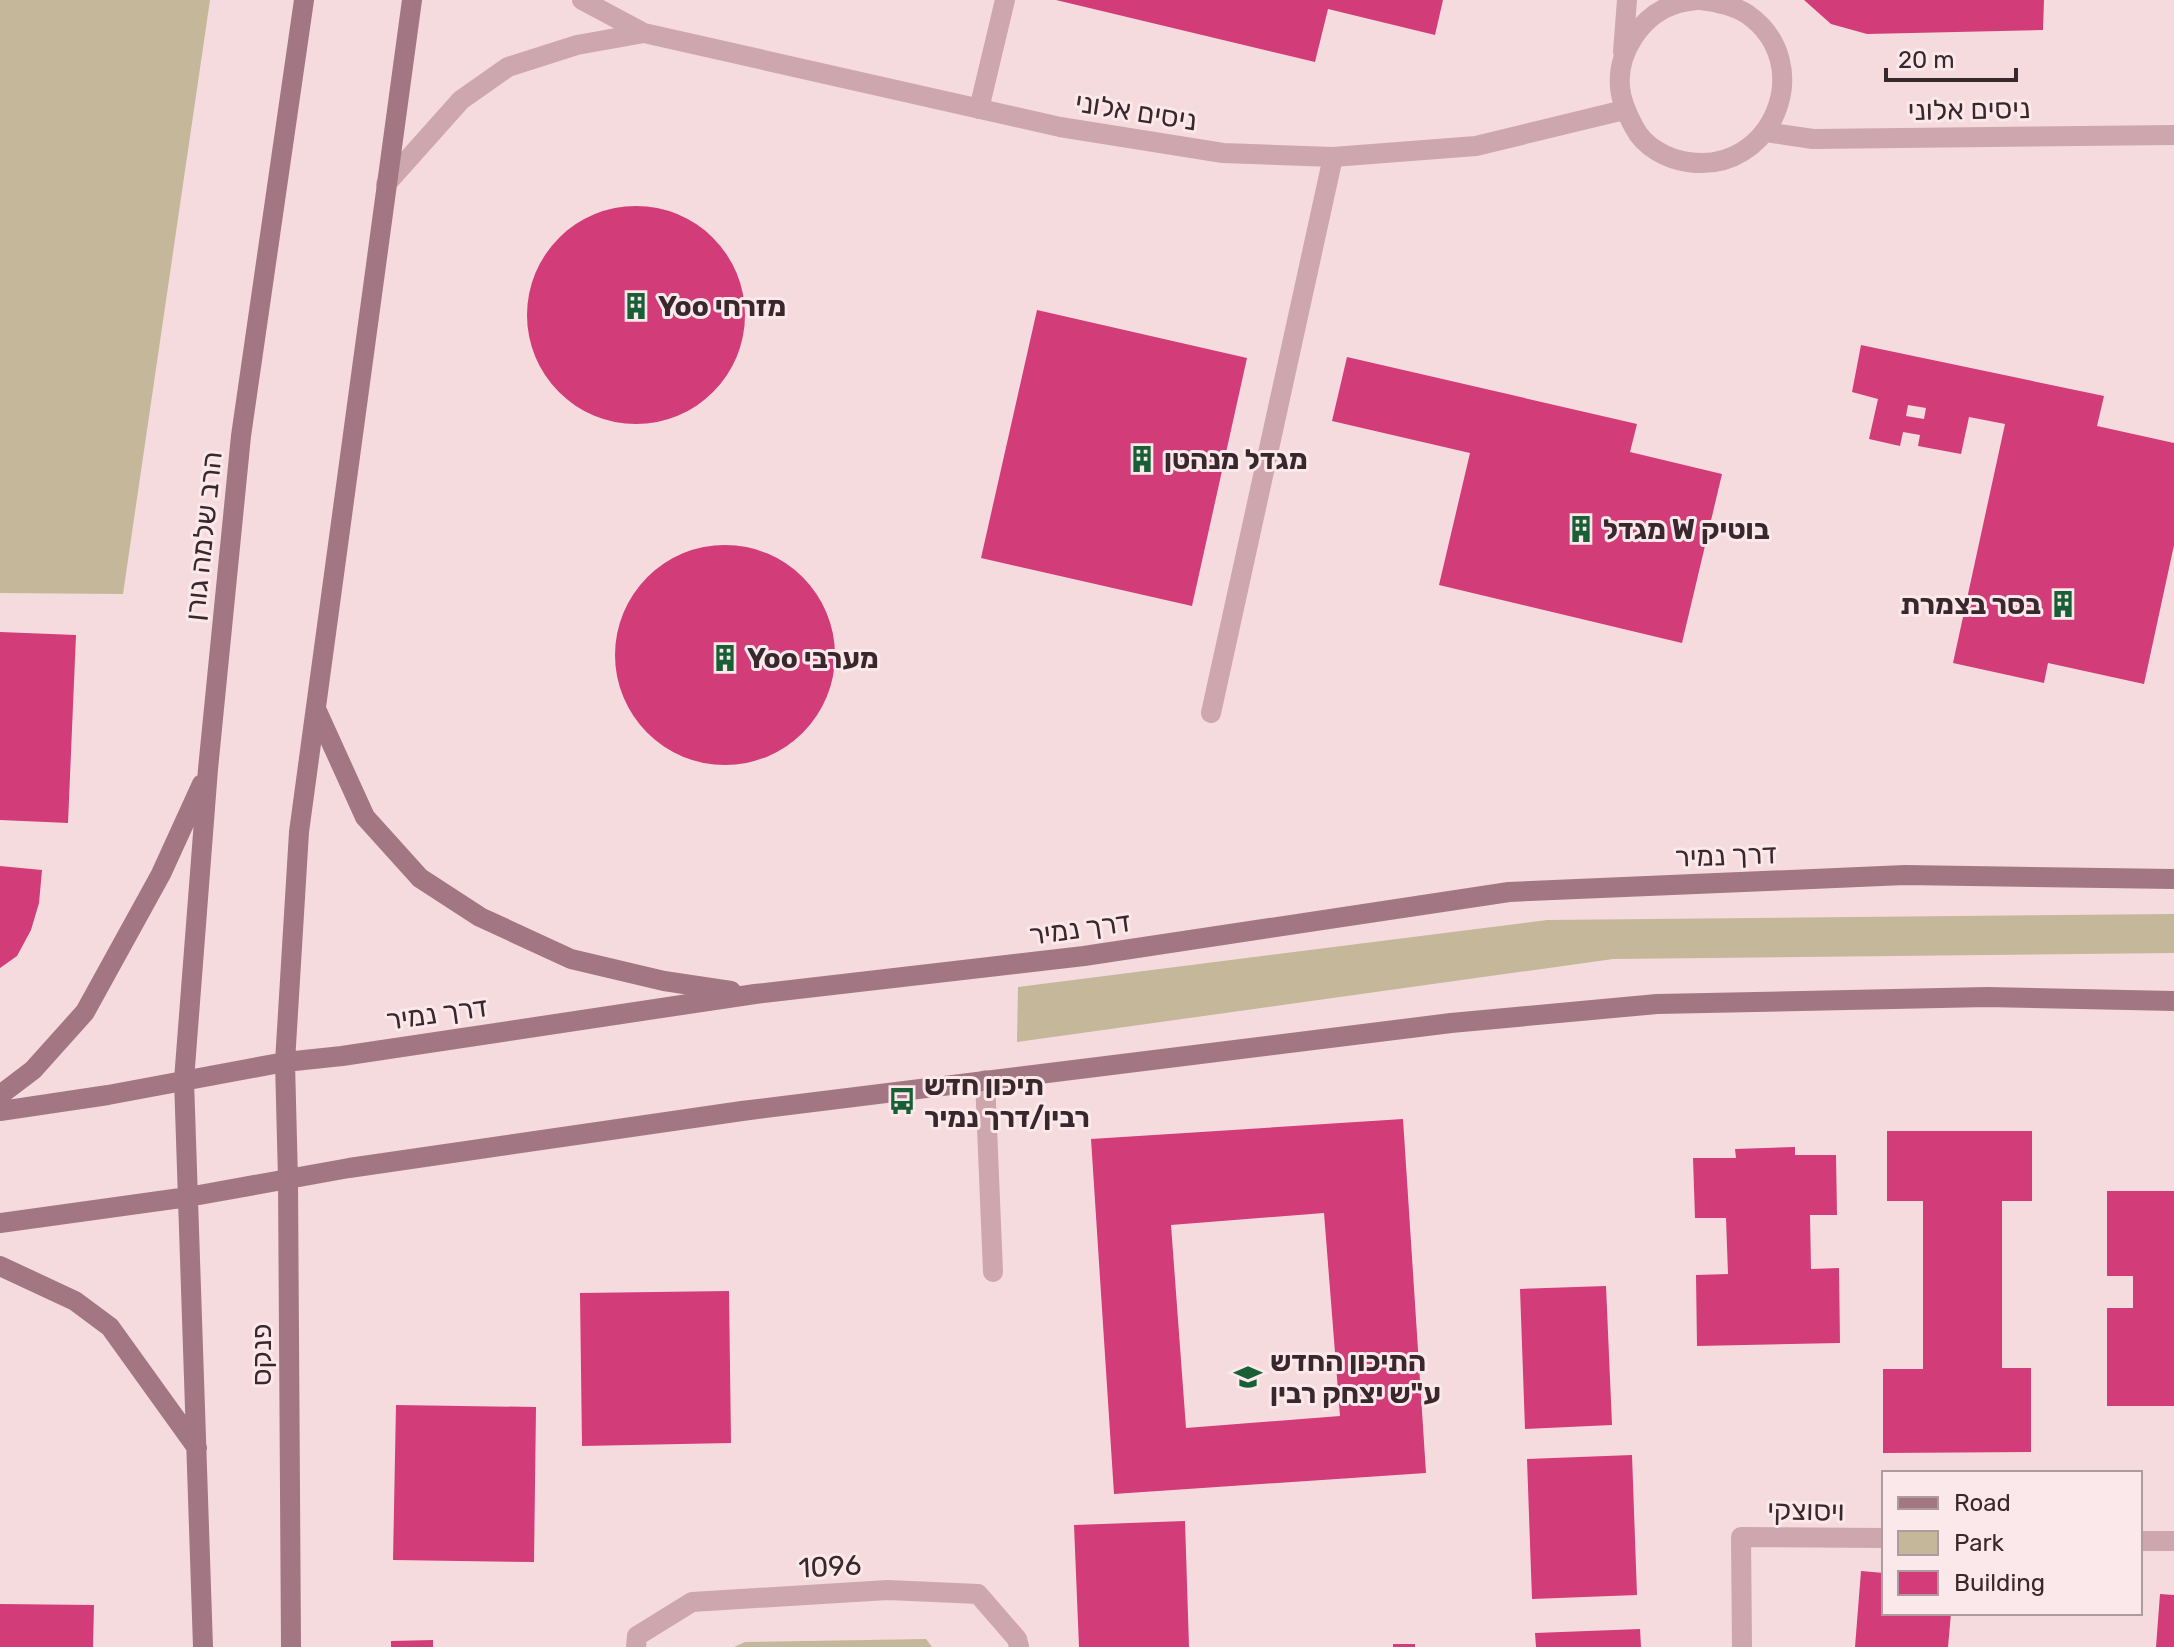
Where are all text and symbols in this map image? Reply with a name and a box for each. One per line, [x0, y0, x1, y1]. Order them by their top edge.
scale bar [1886, 32, 2016, 82]
text: 20 m [1898, 46, 1955, 74]
street label: ניסים אלוני [1073, 86, 1199, 137]
street label: ניסים אלוני [1908, 92, 2031, 127]
place label: Yoo מזרחי [658, 290, 786, 323]
building icon: Yoo מזרחי [621, 291, 651, 321]
place label: מגדל מנהטן [1164, 443, 1308, 476]
building icon: מגדל מנהטן [1127, 444, 1157, 474]
street label: הרב שלמה גורן [178, 450, 229, 622]
place label: מגדל W בוטיק [1603, 513, 1770, 546]
building icon: מגדל W בוטיק [1566, 514, 1596, 544]
place label: בסר בצמרת [1900, 588, 2041, 621]
building icon: בסר בצמרת [2048, 589, 2078, 619]
place label: Yoo מערבי [747, 642, 879, 675]
building icon: Yoo מערבי [710, 643, 740, 673]
street label: דרך נמיר [1674, 837, 1778, 874]
street label: דרך נמיר [1027, 905, 1133, 952]
street label: דרך נמיר [384, 990, 490, 1037]
place label: תיכון חדש רבין/דרך נמיר [924, 1069, 1090, 1134]
bus stop icon: תיכון חדש רבין/דרך נמיר [887, 1086, 917, 1116]
street label: פנקס [245, 1324, 278, 1386]
place label: התיכון החדש ע"ש יצחק רבין [1270, 1345, 1441, 1410]
school or university icon: התיכון החדש ע"ש יצחק רבין [1233, 1362, 1263, 1392]
legend [1882, 1471, 2142, 1615]
text: Road [1954, 1489, 2011, 1517]
street label: ויסוצקי [1767, 1493, 1845, 1528]
text: Park [1954, 1529, 2005, 1557]
street label: 1096 [798, 1548, 862, 1585]
text: Building [1954, 1569, 2045, 1597]

